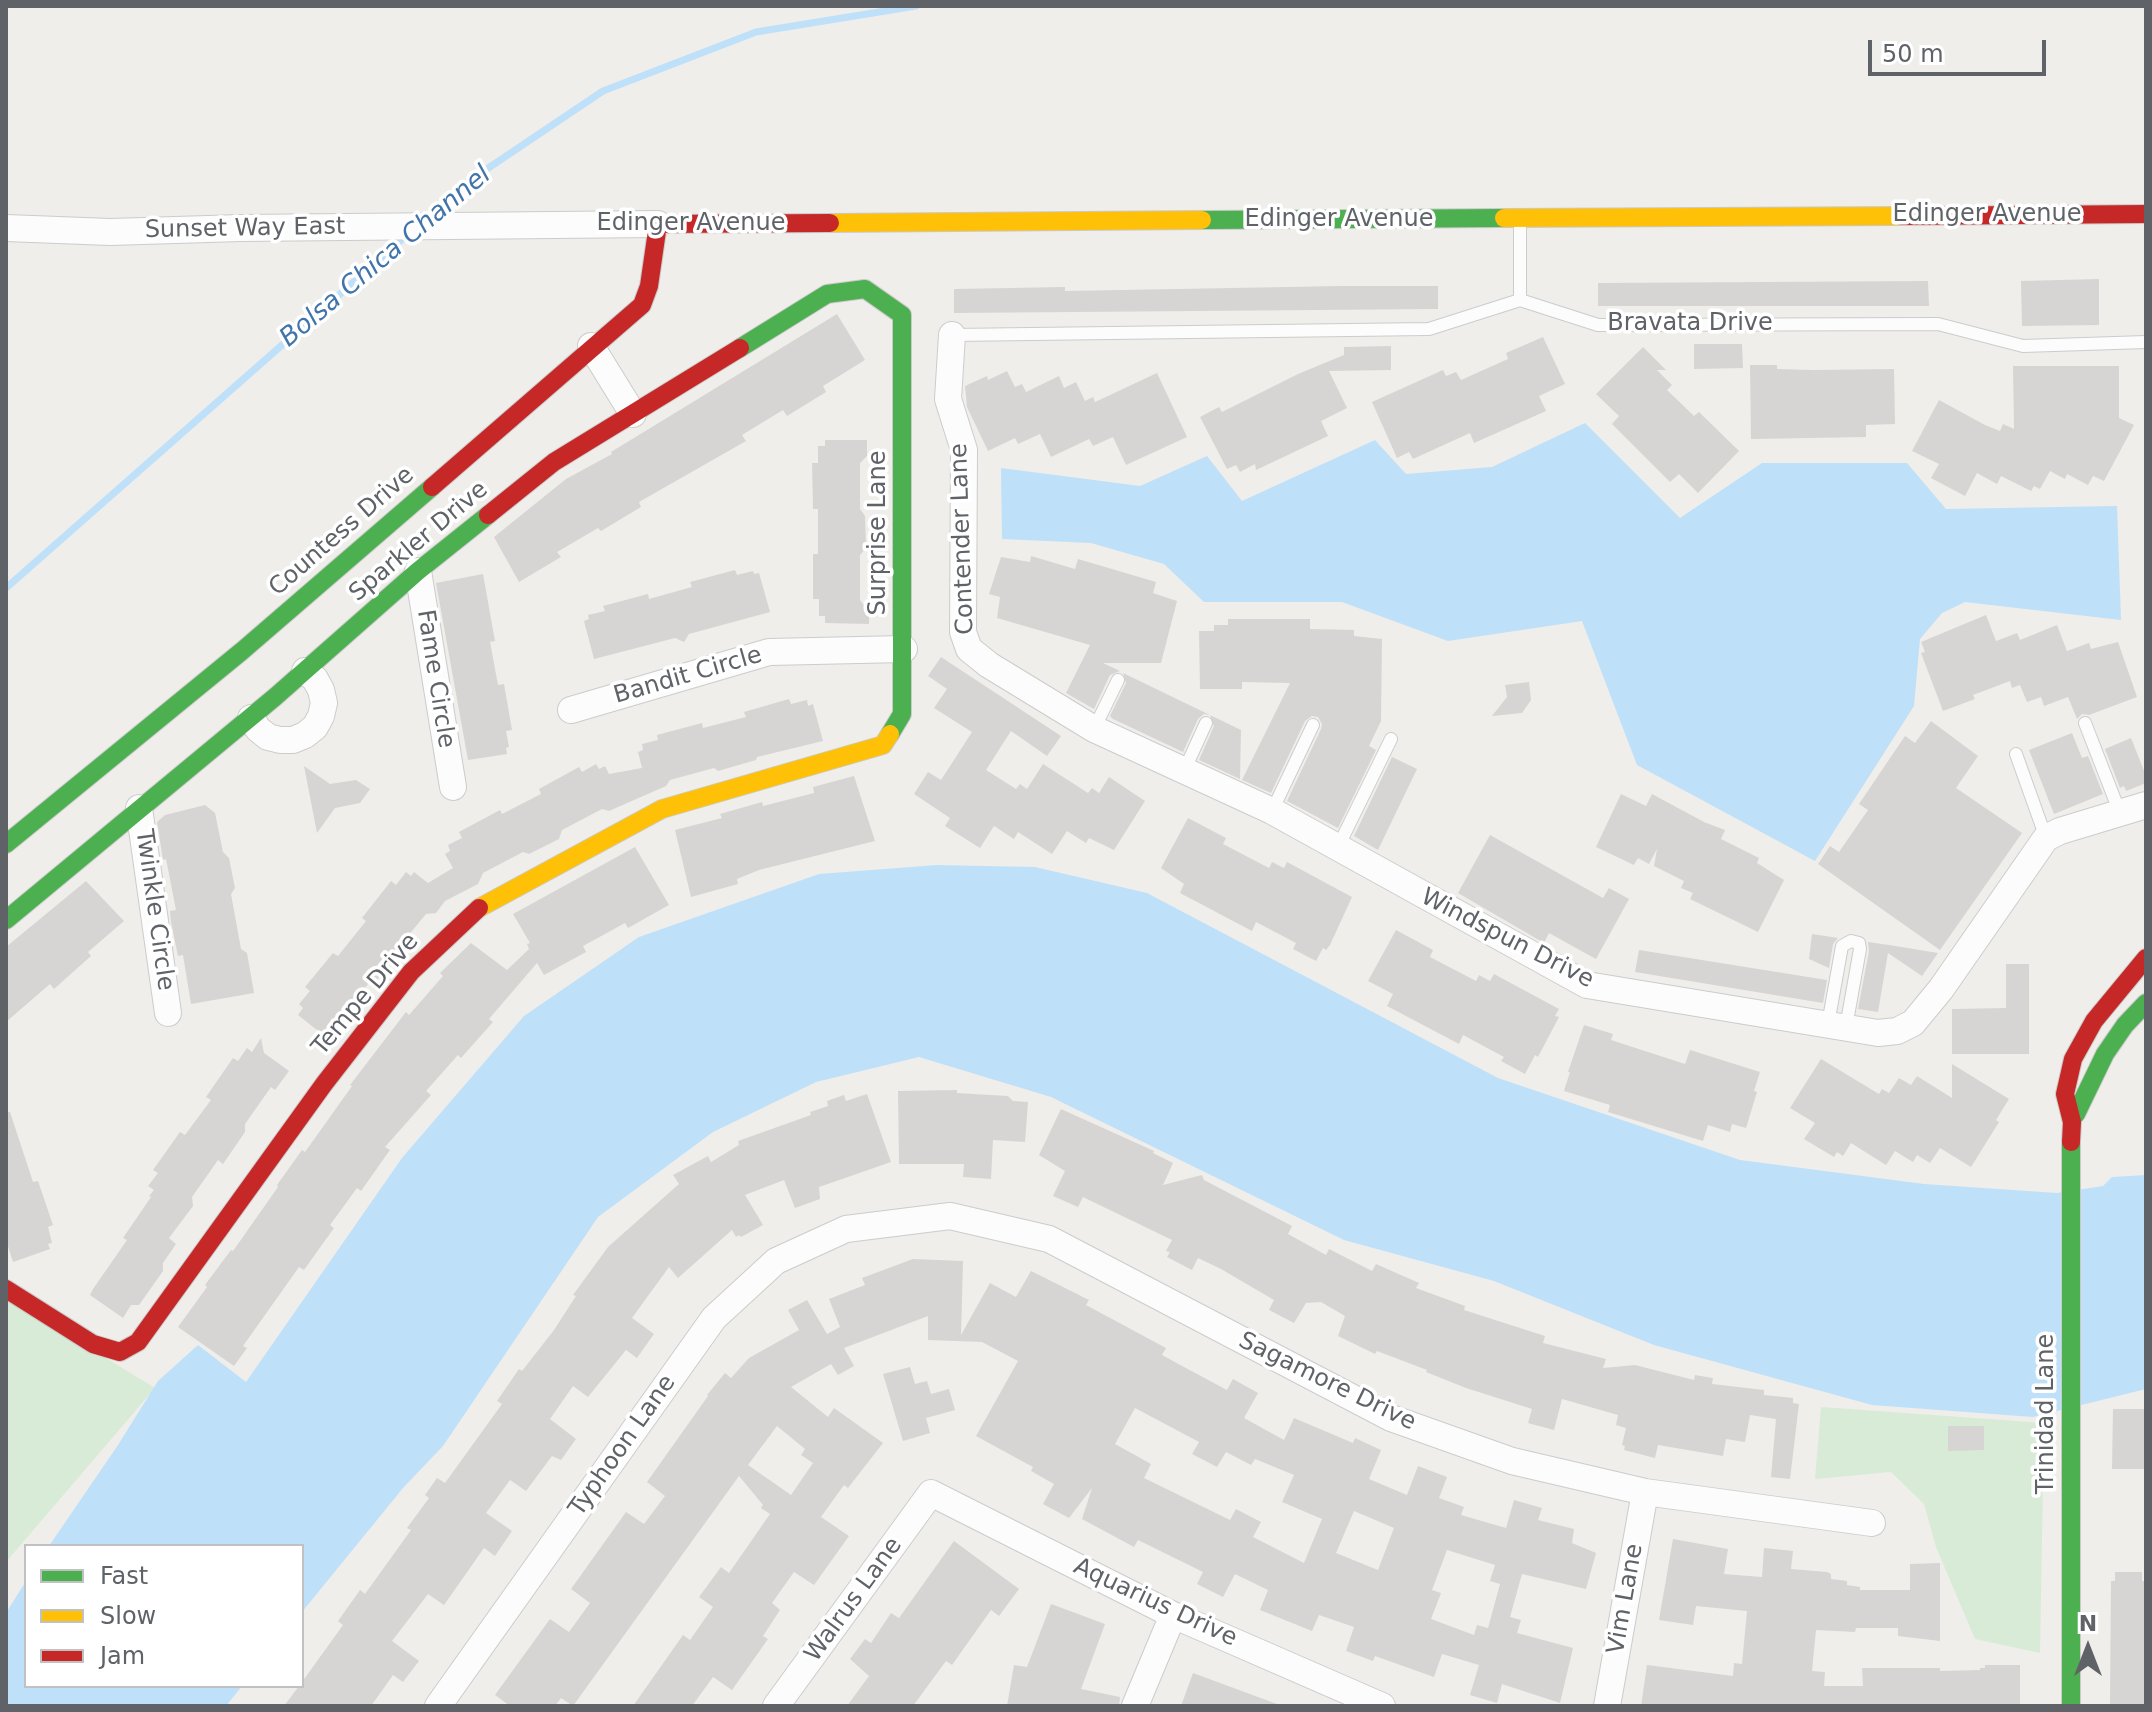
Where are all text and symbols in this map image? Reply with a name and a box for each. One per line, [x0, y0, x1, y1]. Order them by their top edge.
scale bar [1872, 24, 2050, 74]
text: 50 m [1882, 40, 1944, 68]
water label: Bolsa Chica Channel [274, 160, 498, 354]
street label: Edinger Avenue [1893, 201, 2081, 229]
street label: Edinger Avenue [1245, 206, 1433, 234]
street label: Edinger Avenue [597, 210, 785, 238]
street label: Sunset Way East [145, 213, 345, 245]
street label: Bravata Drive [1607, 310, 1773, 338]
street label: Contender Lane [945, 443, 981, 635]
street label: Surprise Lane [865, 450, 893, 616]
street label: Countess Drive [264, 461, 420, 603]
street label: Sparkler Drive [344, 476, 494, 608]
street label: Fame Circle [410, 608, 460, 750]
street label: Bandit Circle [611, 641, 765, 711]
street label: Twinkle Circle [128, 828, 180, 992]
street label: Windspun Drive [1416, 883, 1598, 995]
street label: Tempe Drive [307, 928, 425, 1062]
street label: Sagamore Drive [1234, 1327, 1420, 1437]
street label: Trinidad Lane [2033, 1334, 2061, 1494]
street label: Typhoon Lane [564, 1370, 682, 1522]
street label: Walrus Lane [799, 1532, 909, 1668]
street label: Vim Lane [1602, 1542, 1650, 1656]
legend [24, 1544, 304, 1688]
street label: Aquarius Drive [1069, 1553, 1241, 1653]
text: Fast [100, 1562, 148, 1590]
text: Slow [100, 1602, 156, 1630]
north arrow [2048, 1608, 2128, 1688]
text: N [2079, 1611, 2097, 1636]
text: Jam [100, 1642, 145, 1670]

